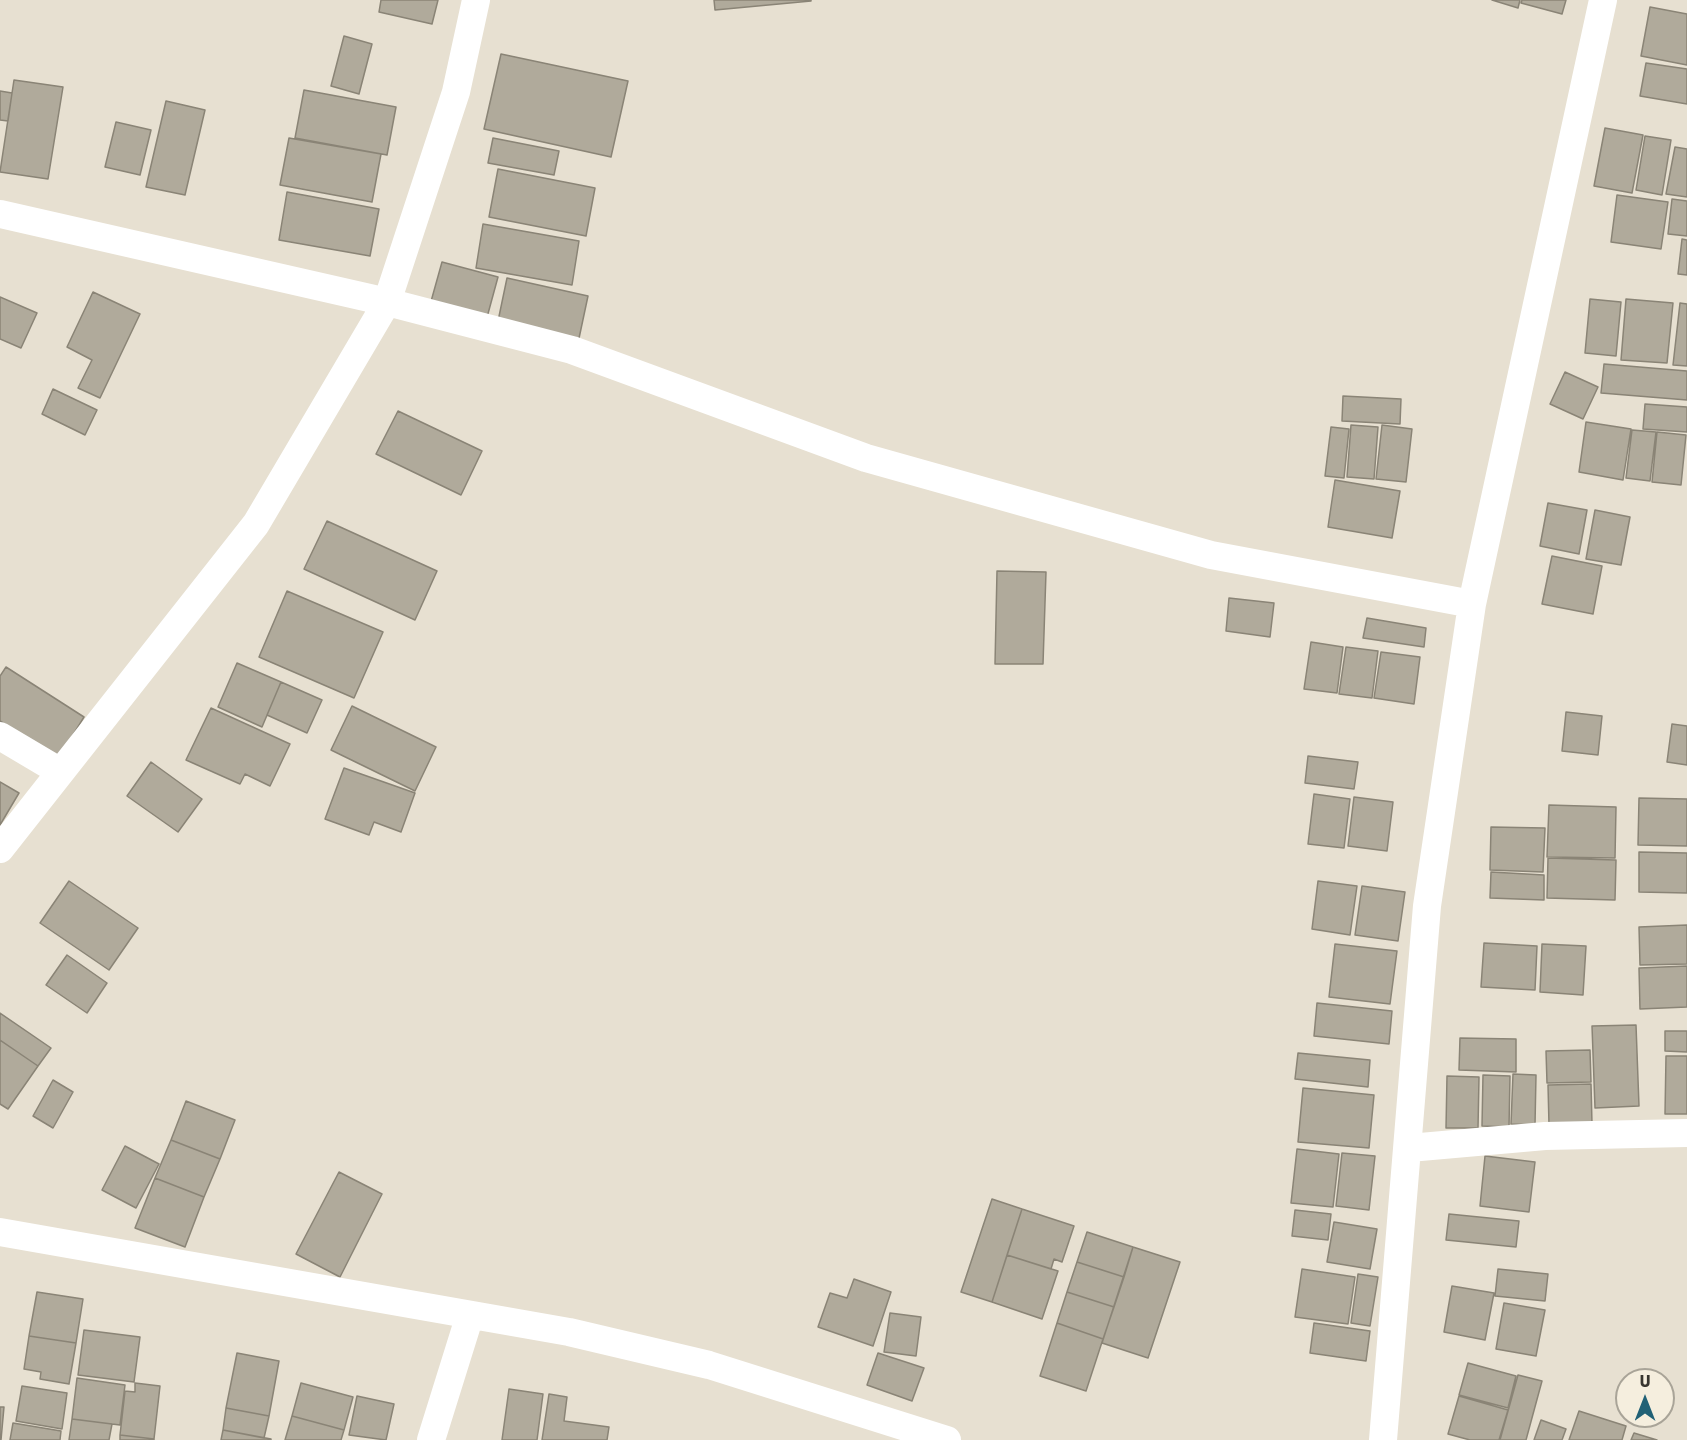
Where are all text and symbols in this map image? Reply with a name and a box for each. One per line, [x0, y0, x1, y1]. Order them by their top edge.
north arrow [1615, 1368, 1675, 1428]
text: U [1639, 1370, 1651, 1393]

